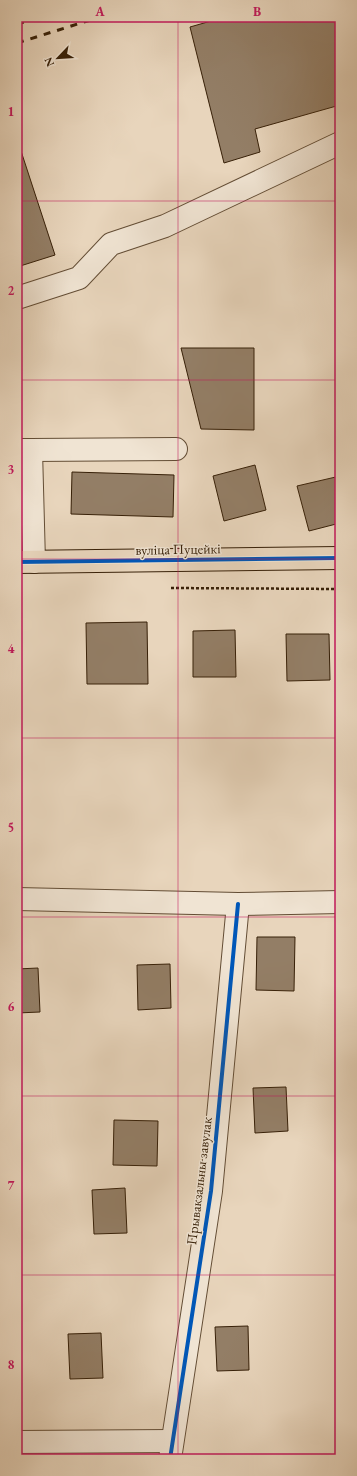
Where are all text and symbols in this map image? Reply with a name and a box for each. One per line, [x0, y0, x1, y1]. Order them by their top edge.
text: A [94, 3, 105, 20]
text: B [253, 3, 261, 20]
north arrow [38, 38, 78, 78]
text: N [41, 55, 57, 69]
text: 1 [8, 103, 15, 120]
text: 2 [8, 282, 15, 299]
text: 3 [8, 461, 15, 478]
street label: вуліца Пуцейкі [135, 539, 221, 559]
text: 4 [8, 640, 15, 657]
text: 5 [8, 819, 14, 836]
text: 6 [8, 998, 15, 1015]
street label: Прывакзальны завулак [182, 1116, 216, 1246]
text: 7 [8, 1177, 15, 1194]
text: 8 [8, 1356, 15, 1373]

